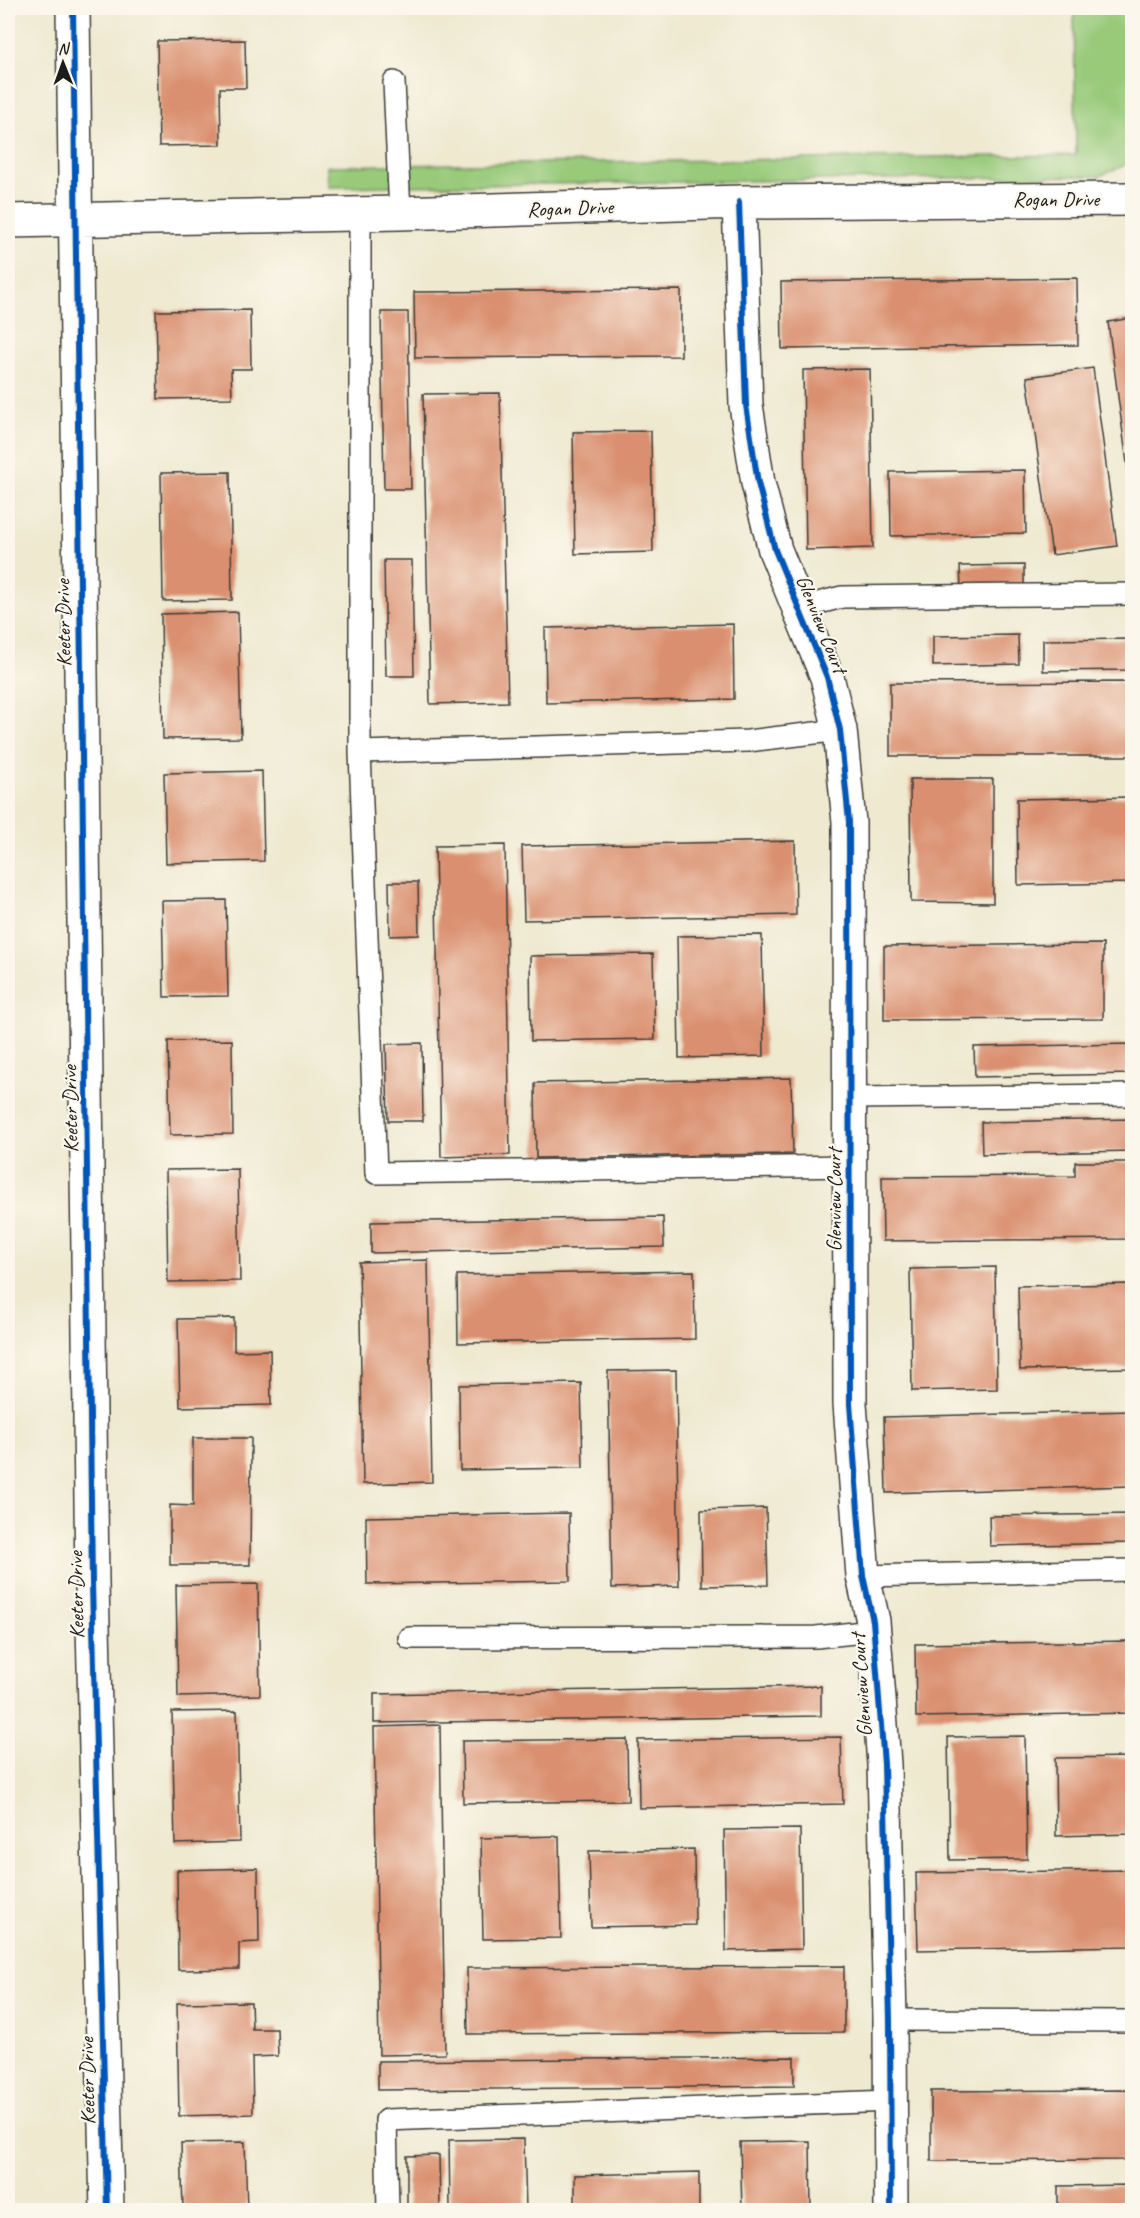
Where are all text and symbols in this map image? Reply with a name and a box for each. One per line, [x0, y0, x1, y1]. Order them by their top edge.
north arrow [33, 33, 93, 93]
text: N [58, 39, 71, 59]
street label: Rogan Drive [1013, 186, 1101, 212]
street label: Rogan Drive [526, 193, 616, 222]
street label: Glenview Court [791, 571, 855, 680]
street label: Keeter Drive [49, 578, 77, 667]
street label: Keeter Drive [56, 1064, 84, 1153]
street label: Glenview Court [821, 1145, 847, 1252]
street label: Keeter Drive [62, 1550, 90, 1639]
street label: Glenview Court [844, 1629, 878, 1738]
street label: Keeter Drive [73, 2036, 101, 2125]

